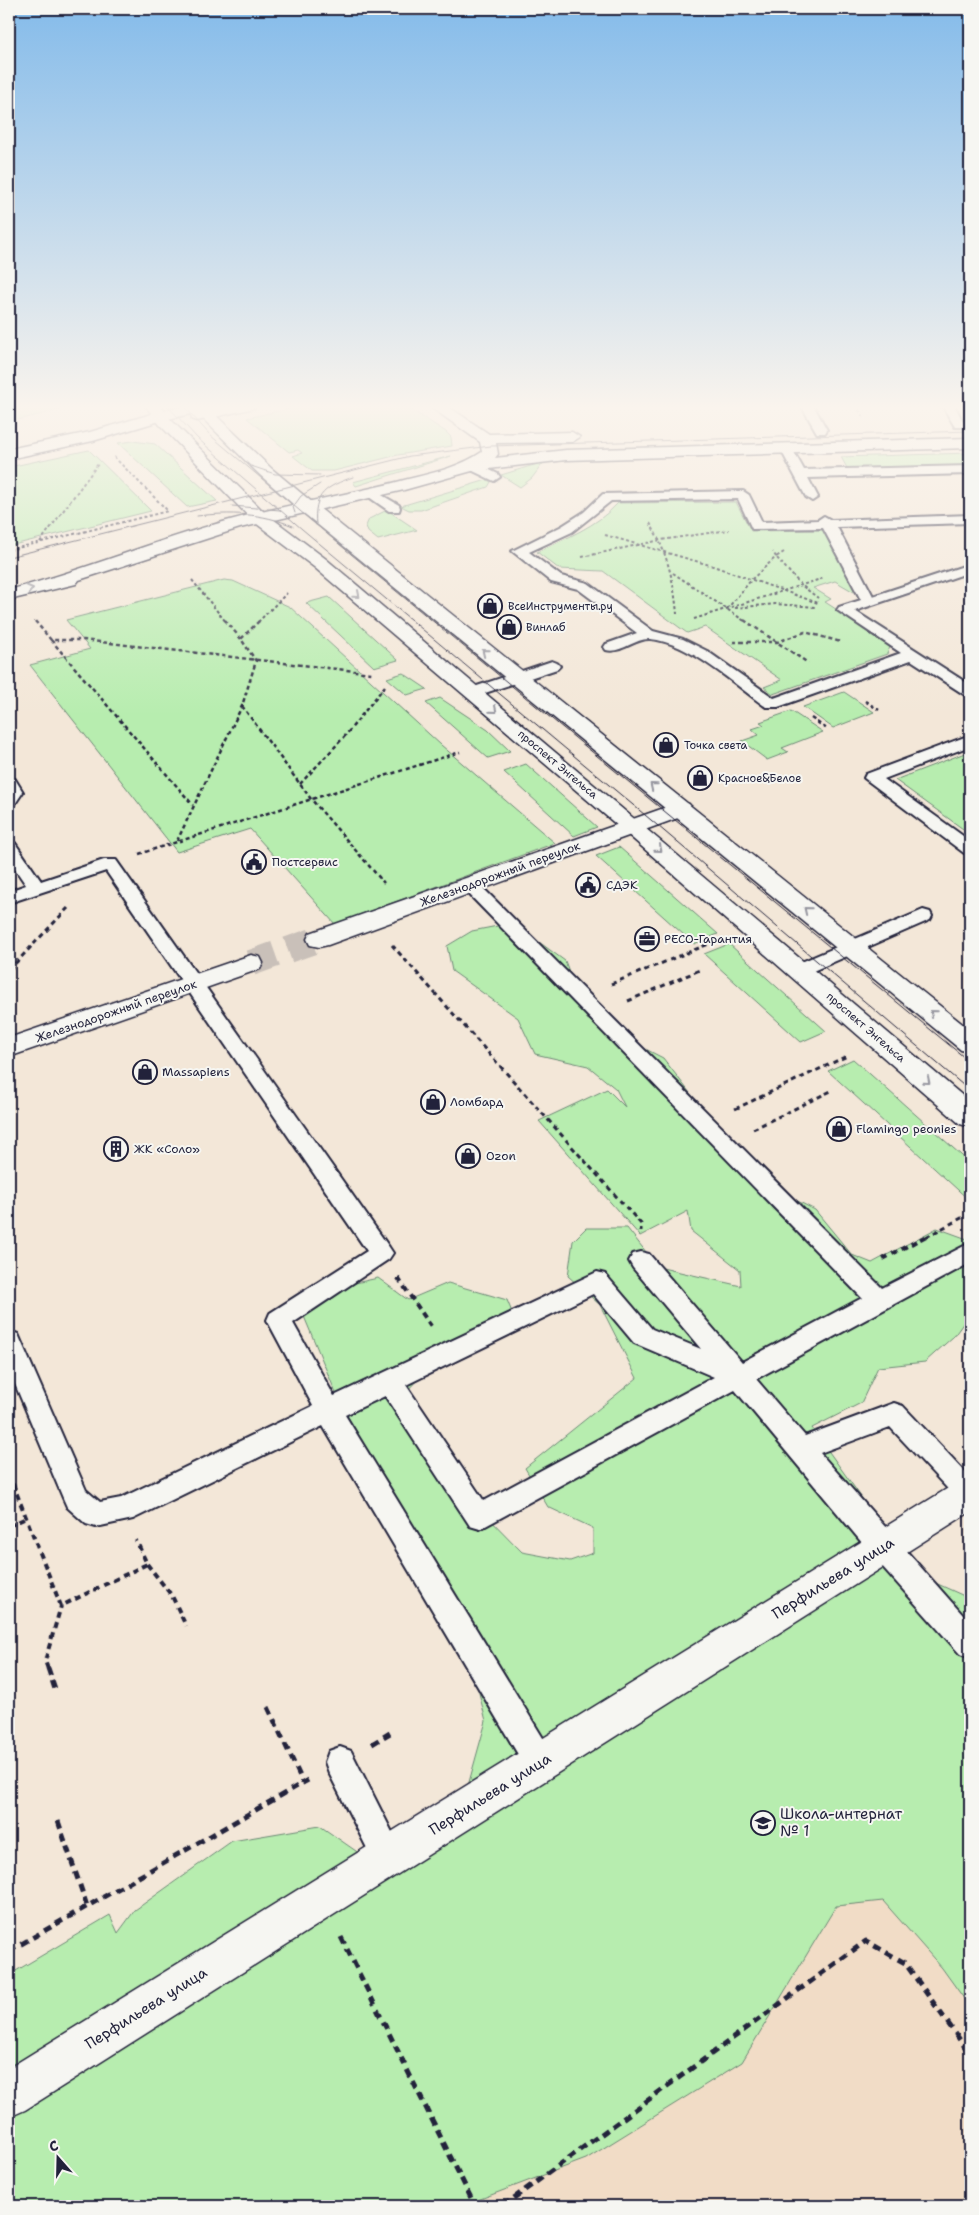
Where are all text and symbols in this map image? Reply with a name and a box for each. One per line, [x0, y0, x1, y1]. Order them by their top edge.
one-way arrow [26, 584, 35, 595]
one-way arrow [352, 589, 361, 598]
shop icon: ВсеИнструменты.ру [477, 593, 503, 619]
place label: ВсеИнструменты.ру [508, 599, 613, 614]
shop icon: Винлаб [496, 614, 522, 640]
place label: Винлаб [526, 620, 566, 635]
one-way arrow [482, 649, 491, 657]
one-way arrow [488, 705, 497, 713]
street label: проспект Энгельса [515, 726, 601, 802]
shop icon: Точка света [653, 732, 679, 758]
place label: Точка света [684, 738, 748, 753]
shop icon: Красное&Белое [687, 765, 713, 791]
place label: Красное&Белое [718, 771, 801, 786]
one-way arrow [649, 783, 658, 792]
street label: Железнодорожный переулок [418, 837, 583, 911]
one-way arrow [653, 843, 662, 852]
public building icon: Постсервис [241, 849, 267, 875]
place label: Постсервис [272, 854, 338, 870]
public building icon: СДЭК [575, 872, 601, 898]
place label: СДЭК [606, 877, 638, 893]
one-way arrow [804, 907, 813, 915]
office icon: РЕСО-Гарантия [634, 926, 660, 952]
place label: РЕСО-Гарантия [664, 931, 752, 947]
street label: Железнодорожный переулок [33, 976, 199, 1046]
street label: проспект Энгельса [823, 989, 908, 1066]
one-way arrow [929, 1009, 938, 1018]
shop icon: Massapiens [132, 1059, 158, 1085]
place label: Massapiens [162, 1064, 230, 1080]
one-way arrow [922, 1075, 931, 1084]
shop icon: Ломбард [420, 1089, 446, 1115]
place label: Ломбард [450, 1094, 504, 1110]
shop icon: Flamingo peonies [826, 1116, 852, 1142]
place label: Flamingo peonies [856, 1121, 957, 1137]
building icon: ЖК «Соло» [103, 1136, 129, 1162]
place label: ЖК «Соло» [134, 1141, 200, 1157]
shop icon: Ozon [455, 1143, 481, 1169]
place label: Ozon [486, 1148, 516, 1164]
street label: Перфильева улица [768, 1532, 898, 1624]
street label: Перфильева улица [425, 1748, 555, 1840]
place label: Школа-интернат № 1 [780, 1804, 902, 1841]
school or university icon: Школа-интернат № 1 [750, 1810, 776, 1836]
street label: Перфильева улица [81, 1962, 211, 2054]
north arrow [32, 2132, 82, 2182]
text: С [46, 2136, 61, 2156]

